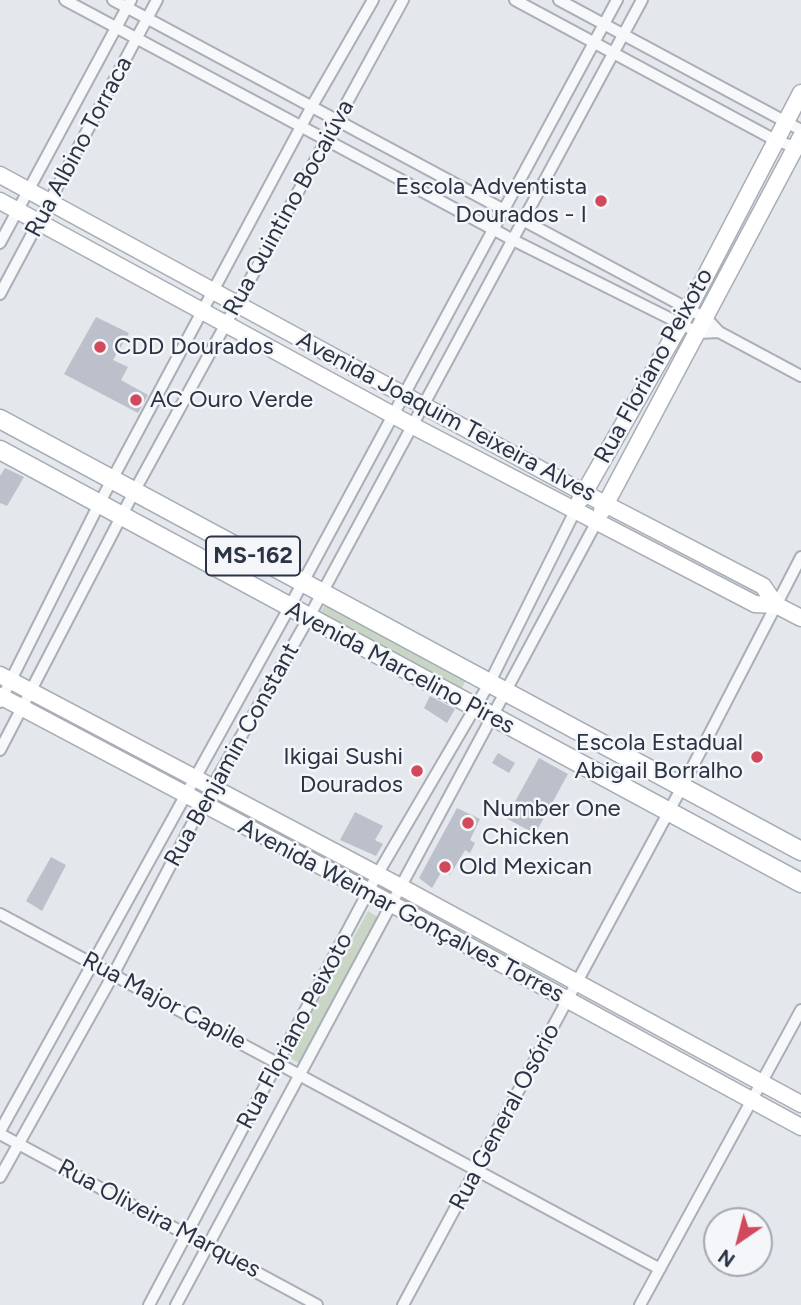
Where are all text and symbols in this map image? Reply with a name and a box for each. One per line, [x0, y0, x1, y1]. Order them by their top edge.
street label: Rua Albino Torraca [19, 52, 139, 242]
street label: Rua Quintino Bocaiúva [218, 95, 360, 321]
place label: Escola Adventista Dourados - I [395, 173, 587, 229]
marker: Escola Adventista Dourados - I [593, 193, 609, 209]
street label: Rua Floriano Peixoto [588, 263, 720, 469]
street label: Avenida Joaquim Teixeira Alves [291, 326, 601, 508]
place label: CDD Dourados [114, 333, 274, 361]
marker: CDD Dourados [92, 339, 108, 355]
place label: AC Ouro Verde [150, 386, 313, 414]
marker: AC Ouro Verde [128, 392, 144, 408]
road number: MS-162 [206, 536, 300, 576]
street label: Avenida Marcelino Pires [281, 595, 519, 741]
street label: Rua Benjamin Constant [158, 638, 306, 872]
place label: Escola Estadual Abigail Borralho [574, 729, 743, 785]
place label: Ikigai Sushi Dourados [283, 743, 403, 799]
marker: Escola Estadual Abigail Borralho [749, 749, 765, 765]
marker: Ikigai Sushi Dourados [409, 763, 425, 779]
place label: Number One Chicken [482, 795, 621, 851]
street label: Avenida Weimar Gonçalves Torres [233, 813, 569, 1009]
marker: Number One Chicken [460, 815, 476, 831]
place label: Old Mexican [459, 853, 592, 881]
marker: Old Mexican [437, 859, 453, 875]
street label: Rua Floriano Peixoto [231, 928, 359, 1134]
street label: Rua Major Capile [77, 946, 251, 1056]
street label: Rua General Osório [444, 1019, 566, 1215]
street label: Rua Oliveira Marques [53, 1153, 265, 1285]
north arrow [703, 1207, 773, 1277]
text: N [714, 1244, 739, 1272]

